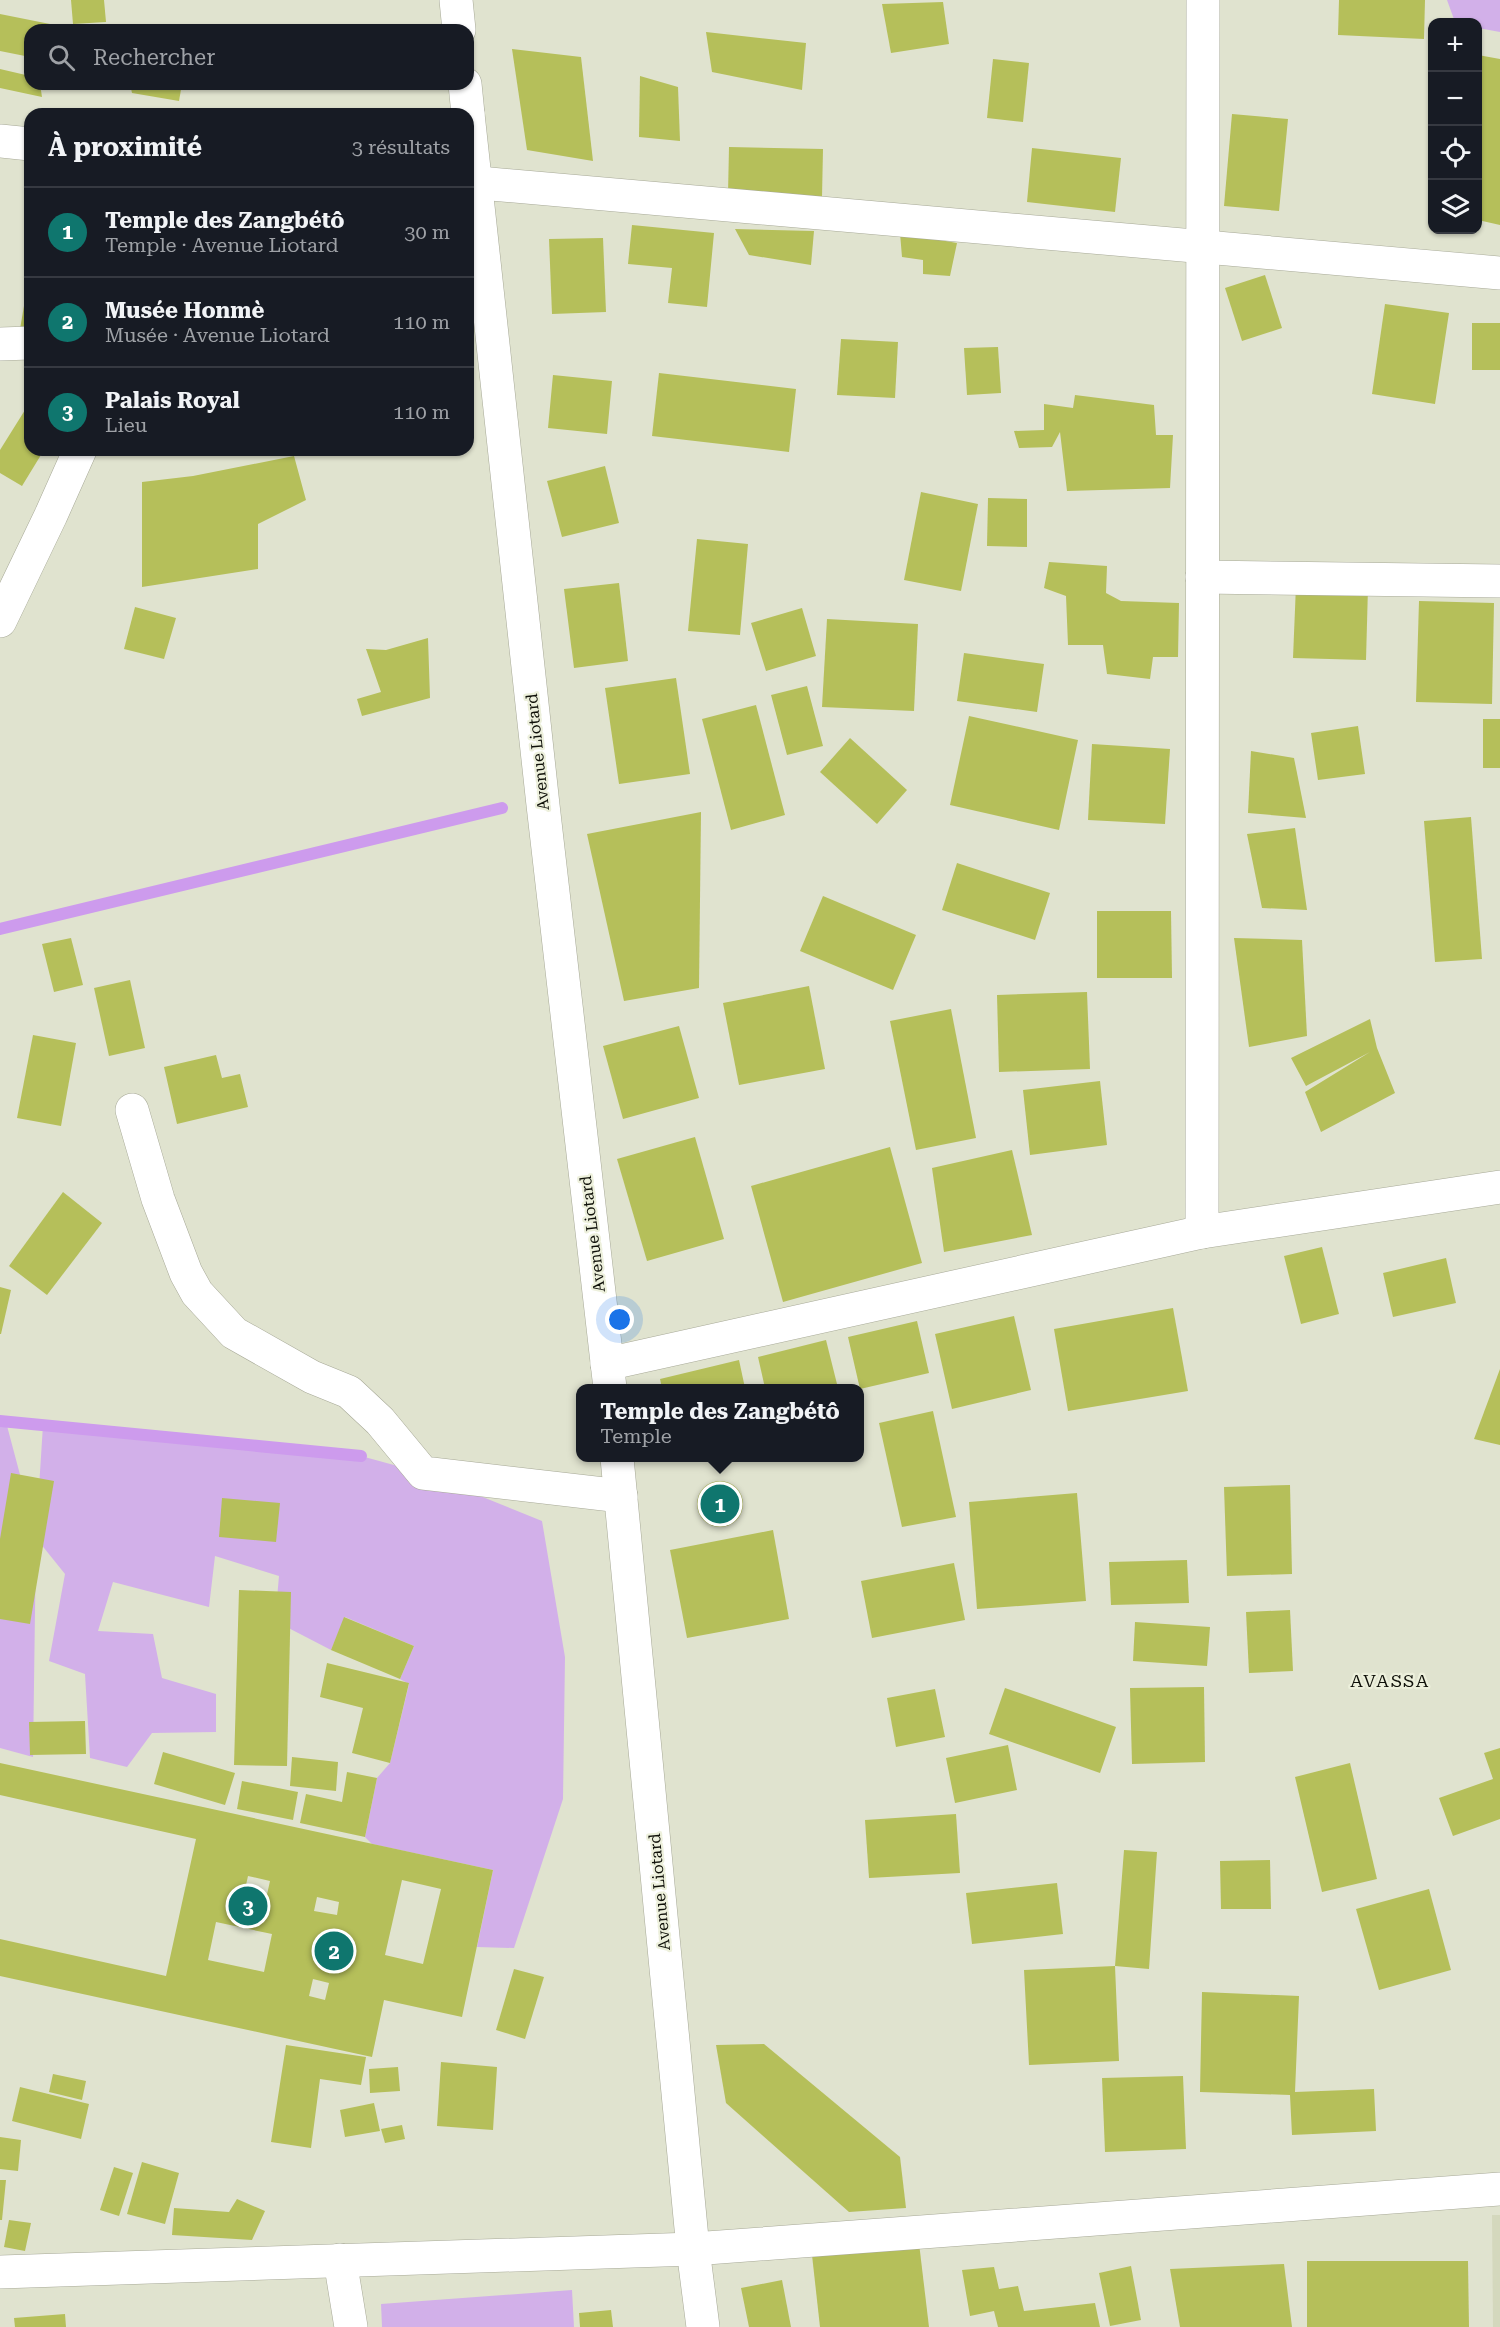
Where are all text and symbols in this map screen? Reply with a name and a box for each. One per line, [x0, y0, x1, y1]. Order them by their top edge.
map controls [1428, 18, 1482, 234]
button: + [1428, 18, 1482, 72]
search box [24, 24, 474, 90]
icon: search [45, 41, 78, 74]
text: Rechercher [93, 45, 215, 70]
button: − [1428, 72, 1482, 126]
button: locate [1428, 126, 1482, 180]
text: À proximité [48, 132, 202, 162]
text: 3 résultats [352, 135, 450, 159]
button: layers [1428, 180, 1482, 234]
text: Temple des Zangbétô [105, 208, 345, 233]
text: 1 [62, 220, 73, 244]
text: 30 m [404, 220, 450, 244]
text: Temple · Avenue Liotard [105, 233, 339, 257]
text: Musée Honmè [105, 298, 264, 323]
text: 2 [62, 310, 73, 334]
text: 110 m [393, 310, 450, 334]
text: Musée · Avenue Liotard [105, 323, 330, 347]
text: Palais Royal [105, 388, 240, 413]
text: 3 [62, 400, 73, 424]
text: 110 m [393, 400, 450, 424]
text: Lieu [105, 413, 147, 437]
street label: Avenue Liotard [522, 693, 553, 811]
street label: Avenue Liotard [576, 1174, 609, 1293]
your location [605, 1305, 634, 1334]
popup [576, 1384, 864, 1462]
text: Temple des Zangbétô [600, 1399, 840, 1424]
text: Temple [600, 1424, 672, 1448]
pin: 1 [700, 1482, 740, 1526]
district label: AVASSA [1350, 1670, 1430, 1691]
street label: Avenue Liotard [645, 1833, 674, 1951]
pin: 3 [228, 1884, 268, 1928]
pin: 2 [314, 1928, 354, 1974]

